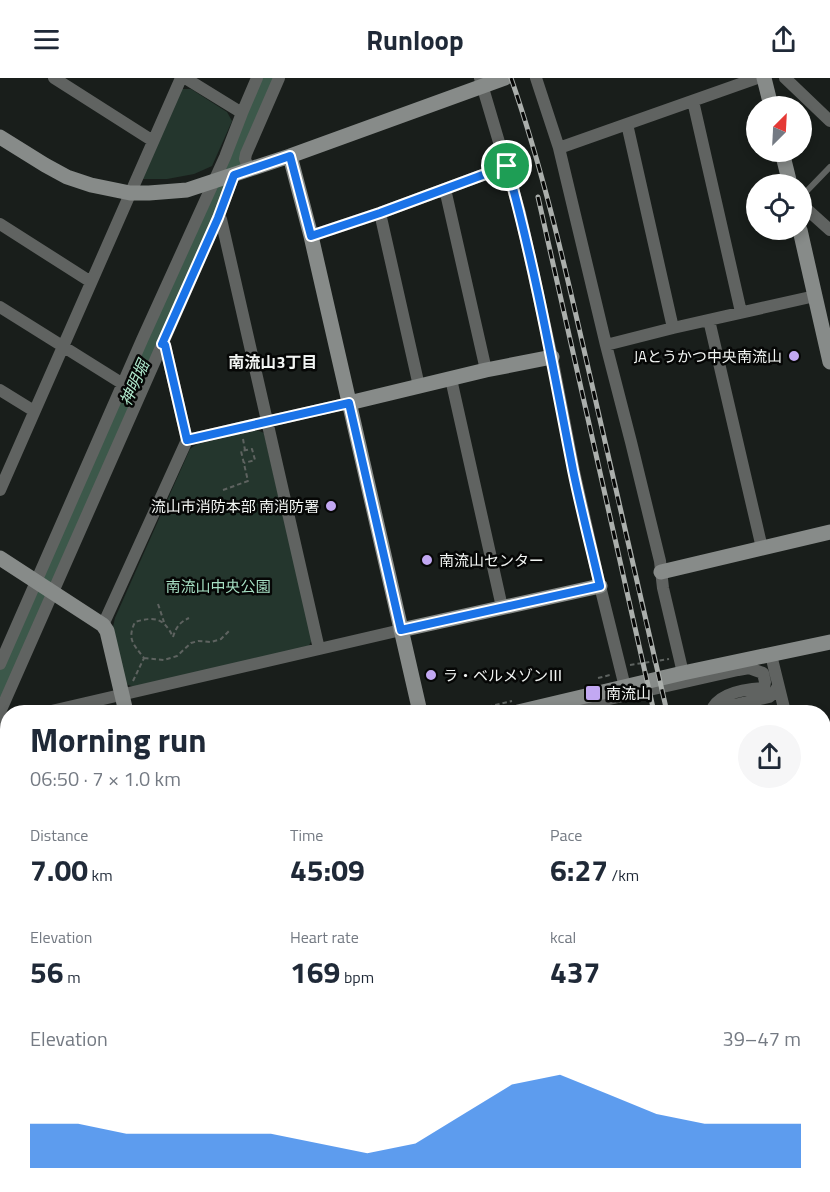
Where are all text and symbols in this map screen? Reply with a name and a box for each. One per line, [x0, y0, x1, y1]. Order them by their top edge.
text: Runloop [366, 19, 464, 60]
icon: menu [30, 23, 63, 56]
icon: share [767, 23, 800, 56]
north arrow [746, 96, 812, 162]
map controls [746, 96, 812, 240]
pin [481, 140, 532, 191]
icon: arrive [490, 149, 523, 182]
button: locate [746, 174, 812, 240]
place label: JAとうかつ中央南流山 [634, 345, 782, 368]
marker: JAとうかつ中央南流山 [787, 349, 801, 363]
district label: 南流山3丁目 [229, 350, 317, 374]
water label: 神明堀 [113, 353, 156, 410]
place label: 流山市消防本部 南消防署 [151, 495, 319, 518]
marker: 流山市消防本部 南消防署 [324, 499, 338, 513]
place label: 南流山センター [439, 549, 544, 572]
marker: 南流山センター [420, 553, 434, 567]
park label: 南流山中央公園 [165, 575, 271, 598]
place label: ラ・ベルメゾンⅢ [443, 664, 563, 687]
marker: ラ・ベルメゾンⅢ [424, 668, 438, 682]
place label: 南流山 [606, 682, 651, 705]
marker: 南流山 [584, 684, 602, 702]
text: Morning run [30, 715, 207, 765]
button: share [738, 725, 801, 788]
text: 06:50 · 7 × 1.0 km [30, 763, 181, 794]
text: Distance [30, 823, 88, 847]
text: Time [290, 823, 323, 847]
text: Pace [550, 823, 582, 847]
text: 7.00 [30, 847, 88, 893]
text: 45:09 [290, 847, 365, 893]
text: 6:27 [550, 847, 608, 893]
text: km [88, 863, 113, 887]
text: /km [608, 863, 639, 887]
text: Elevation [30, 925, 92, 949]
text: Heart rate [290, 925, 359, 949]
text: kcal [550, 925, 576, 949]
text: 56 [30, 949, 64, 995]
text: 169 [290, 949, 340, 995]
text: 437 [550, 949, 600, 995]
text: m [64, 965, 81, 989]
text: bpm [340, 965, 374, 989]
text: Elevation [30, 1023, 108, 1054]
text: 39–47 m [722, 1023, 801, 1054]

